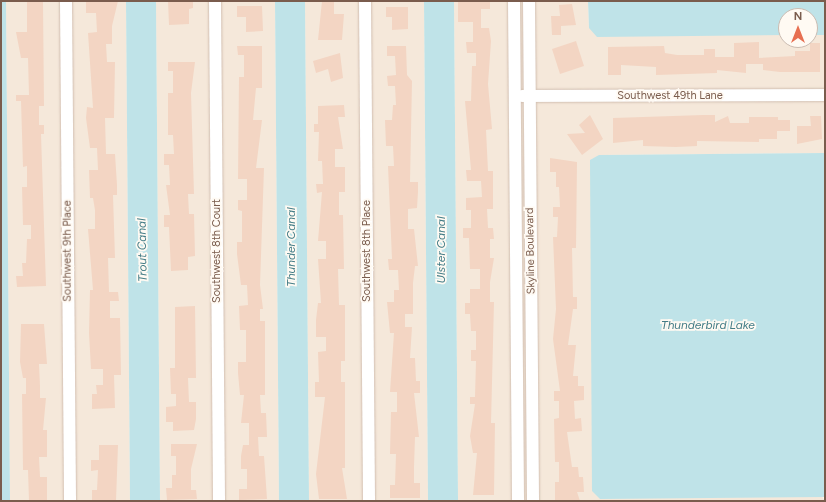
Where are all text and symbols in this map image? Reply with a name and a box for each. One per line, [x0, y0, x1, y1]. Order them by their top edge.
north arrow [778, 8, 818, 48]
text: N [794, 10, 802, 23]
street label: Southwest 49th Lane [617, 89, 723, 103]
street label: Southwest 8th Court [210, 199, 224, 303]
street label: Southwest 9th Place [61, 200, 75, 302]
street label: Southwest 8th Place [360, 200, 374, 302]
water label: Thunder Canal [285, 207, 299, 287]
street label: Skyline Boulevard [524, 208, 538, 294]
water label: Ulster Canal [435, 216, 449, 284]
water label: Trout Canal [135, 218, 151, 282]
water label: Thunderbird Lake [661, 319, 755, 333]

